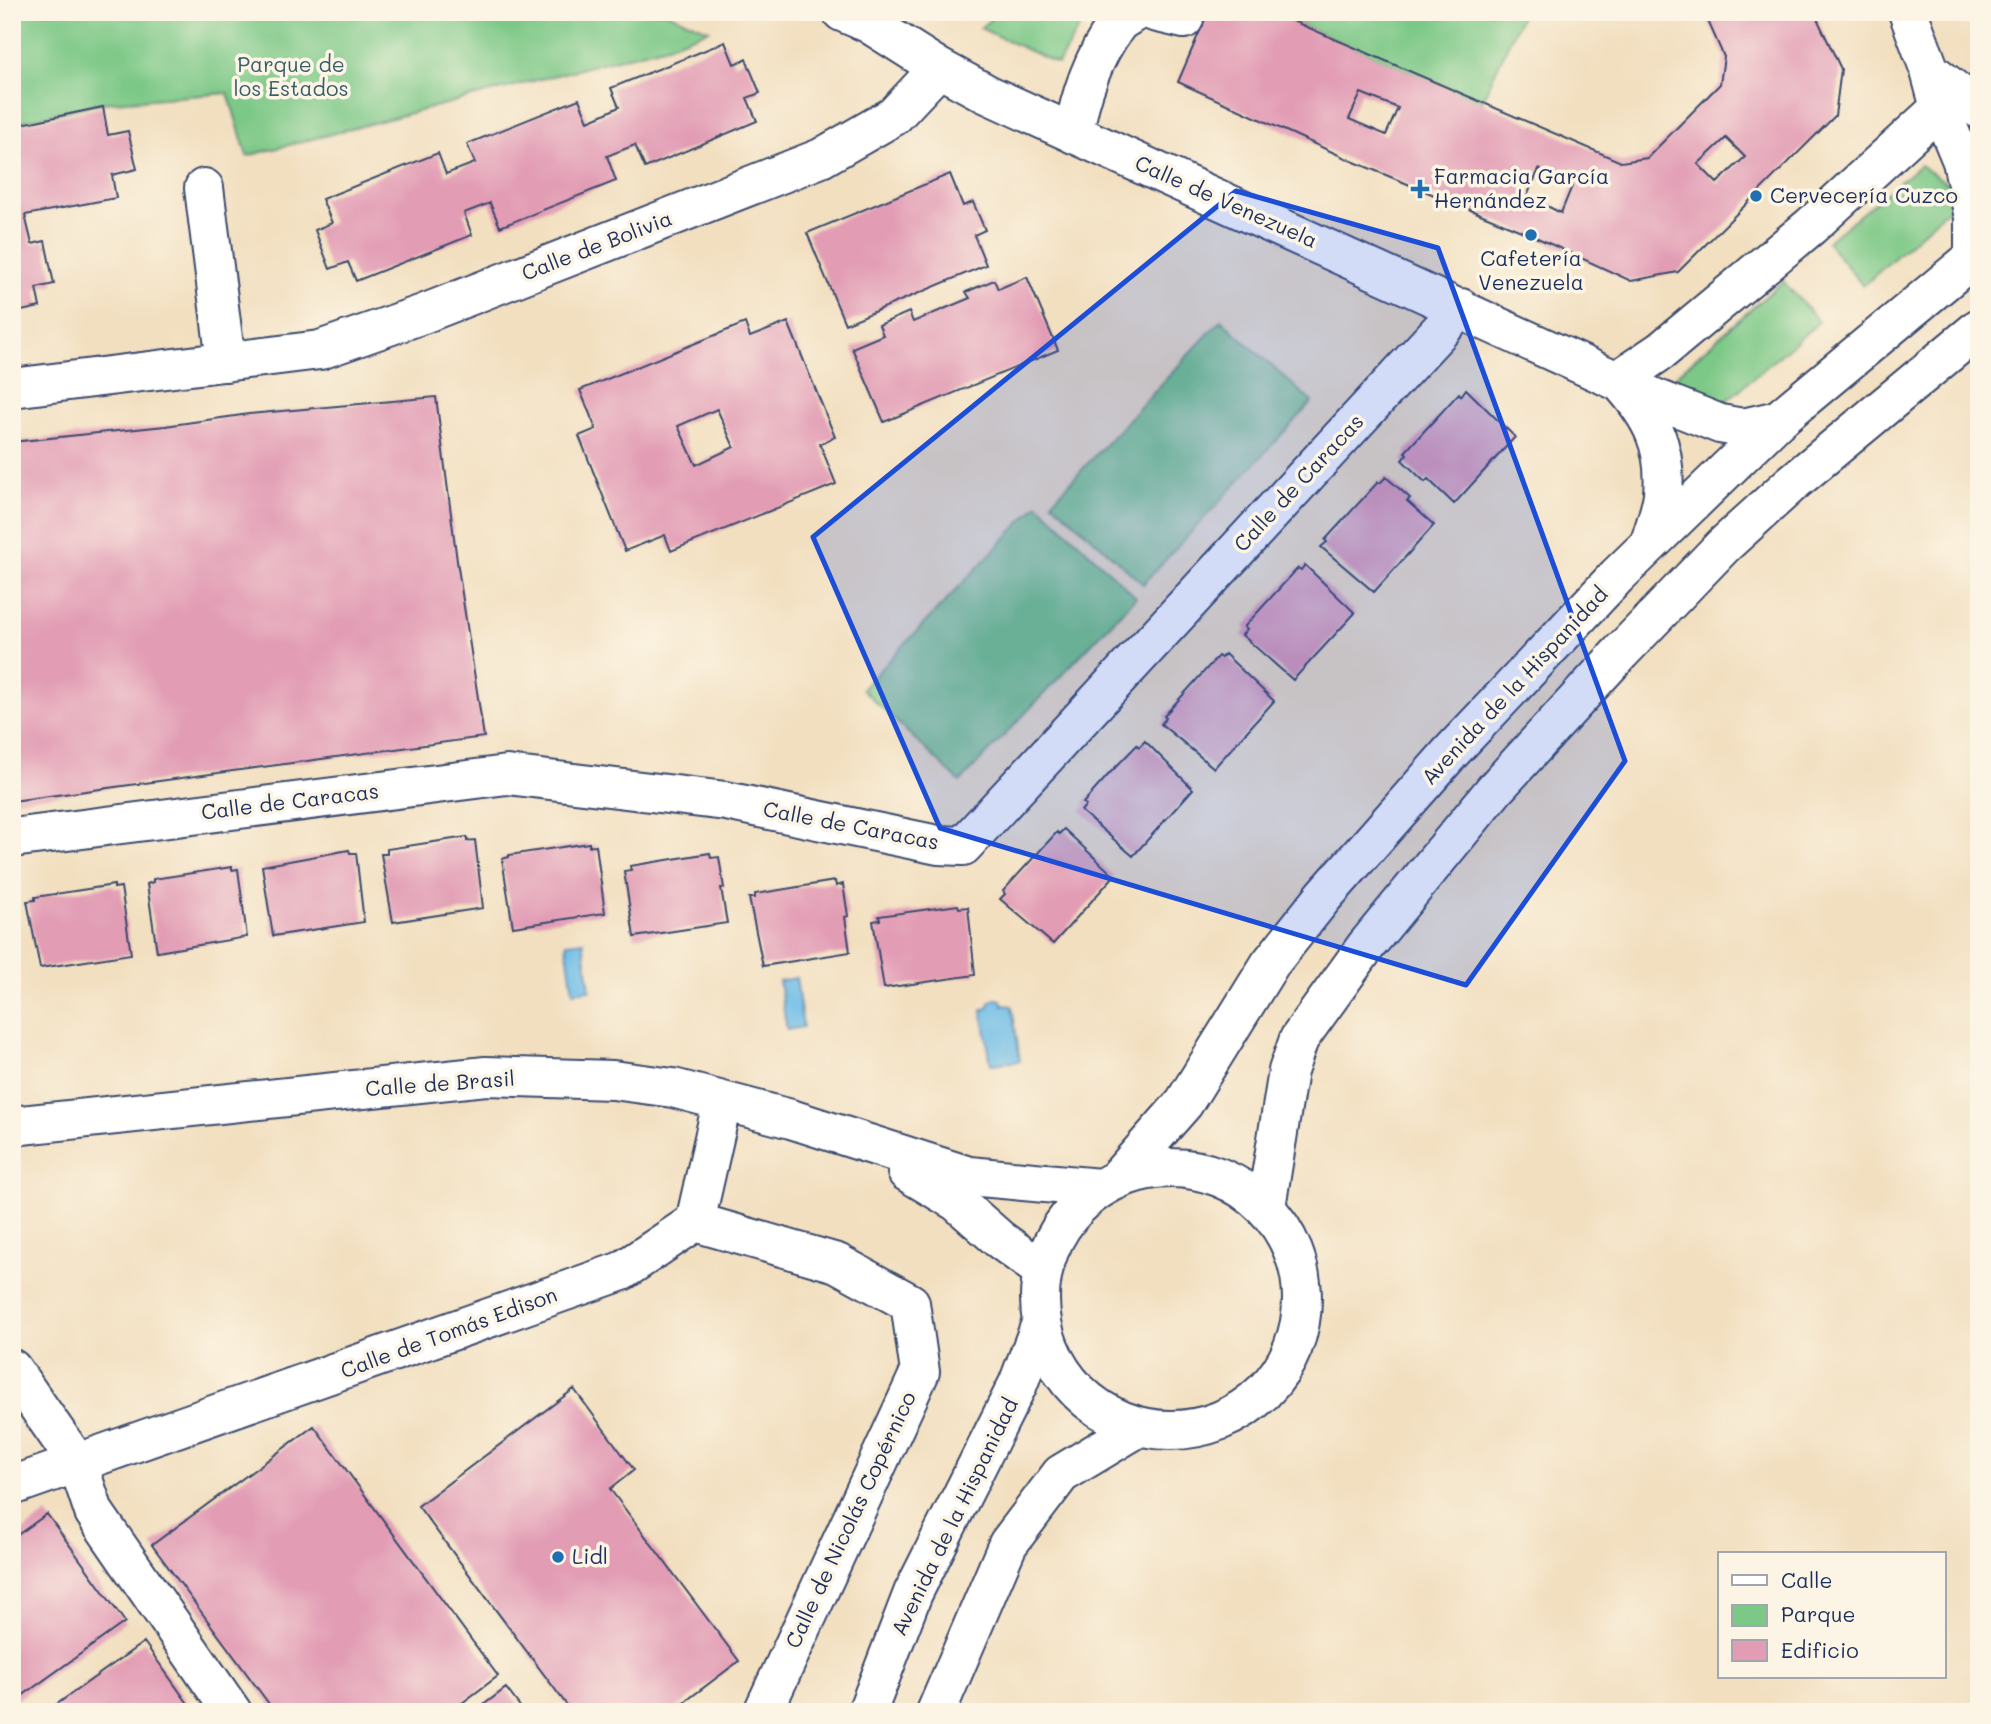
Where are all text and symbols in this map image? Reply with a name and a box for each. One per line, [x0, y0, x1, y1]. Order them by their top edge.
park label: Parque de los Estados [233, 50, 349, 101]
street label: Calle de Venezuela [1131, 148, 1322, 253]
place label: Farmacia García Hernández [1434, 162, 1609, 213]
marker: Farmacia García Hernández [1412, 181, 1428, 197]
place label: Cervecería Cuzco [1770, 181, 1958, 208]
marker: Cervecería Cuzco [1748, 188, 1764, 204]
street label: Calle de Bolivia [517, 203, 676, 286]
marker: Cafetería Venezuela [1523, 227, 1539, 243]
place label: Cafetería Venezuela [1478, 244, 1584, 295]
street label: Calle de Caracas [1227, 407, 1369, 557]
street label: Avenida de la Hispanidad [1415, 580, 1613, 790]
street label: Calle de Caracas [199, 776, 380, 825]
street label: Calle de Caracas [761, 794, 942, 855]
street label: Calle de Brasil [364, 1064, 516, 1101]
street label: Calle de Tomás Edison [337, 1280, 560, 1383]
street label: Calle de Nicolás Copérnico [778, 1387, 921, 1652]
street label: Avenida de la Hispanidad [884, 1393, 1023, 1640]
place label: Lidl [572, 1542, 608, 1569]
marker: Lidl [550, 1549, 566, 1565]
legend [1718, 1552, 1946, 1678]
text: Calle [1781, 1566, 1833, 1593]
text: Parque [1781, 1600, 1855, 1627]
text: Edificio [1781, 1636, 1859, 1663]

